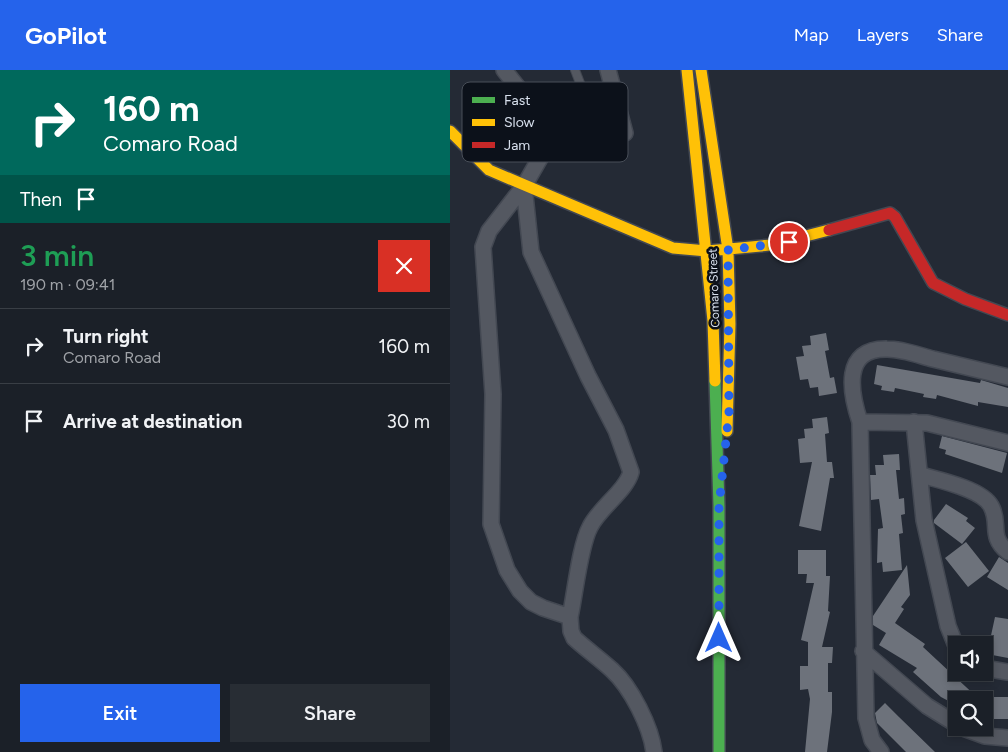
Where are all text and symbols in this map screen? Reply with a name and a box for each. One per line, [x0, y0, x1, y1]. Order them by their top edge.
text: GoPilot [25, 21, 107, 50]
text: Map [794, 24, 829, 46]
text: Layers [857, 24, 909, 46]
text: Share [937, 24, 983, 46]
legend [462, 82, 628, 162]
text: 160 m [103, 88, 200, 130]
icon: right [20, 90, 85, 155]
text: Fast [504, 92, 530, 109]
text: Slow [504, 114, 535, 131]
text: Comaro Road [103, 130, 238, 157]
text: Jam [504, 137, 530, 154]
icon: arrive [72, 185, 100, 213]
text: Then [20, 188, 62, 211]
pin [768, 221, 810, 263]
icon: arrive [775, 228, 803, 256]
text: 3 min [20, 237, 94, 274]
button: close [378, 240, 430, 292]
street label: Comaro Street [706, 248, 722, 328]
text: 190 m · 09:41 [20, 275, 115, 294]
text: Turn right [63, 325, 149, 348]
icon: right [20, 332, 48, 360]
text: 160 m [378, 335, 430, 358]
text: Comaro Road [63, 348, 161, 367]
icon: arrive [20, 407, 48, 435]
text: Arrive at destination [63, 410, 242, 433]
text: 30 m [387, 410, 430, 433]
position arrow [692, 611, 744, 663]
map controls [948, 636, 993, 736]
button: sound [948, 636, 993, 681]
button: Exit [20, 684, 220, 742]
button: Share [230, 684, 430, 742]
button: search [948, 691, 993, 736]

